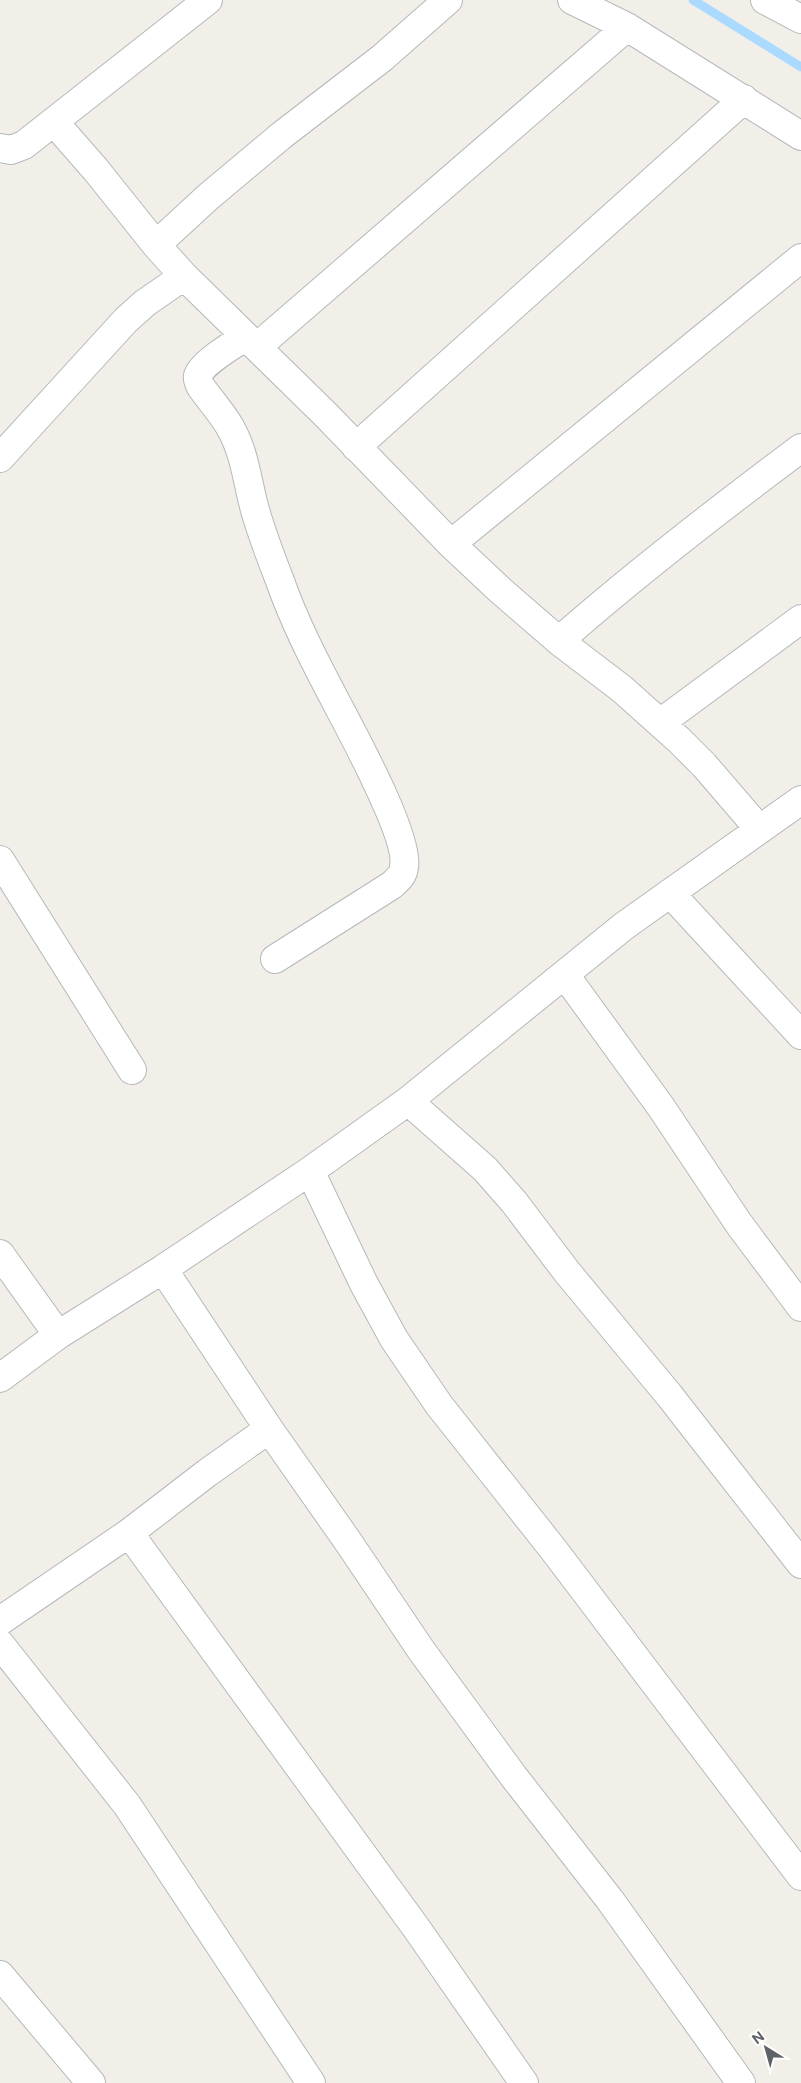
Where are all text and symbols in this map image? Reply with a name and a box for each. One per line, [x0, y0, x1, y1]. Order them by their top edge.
north arrow [741, 2023, 791, 2073]
text: N [749, 2028, 767, 2047]

